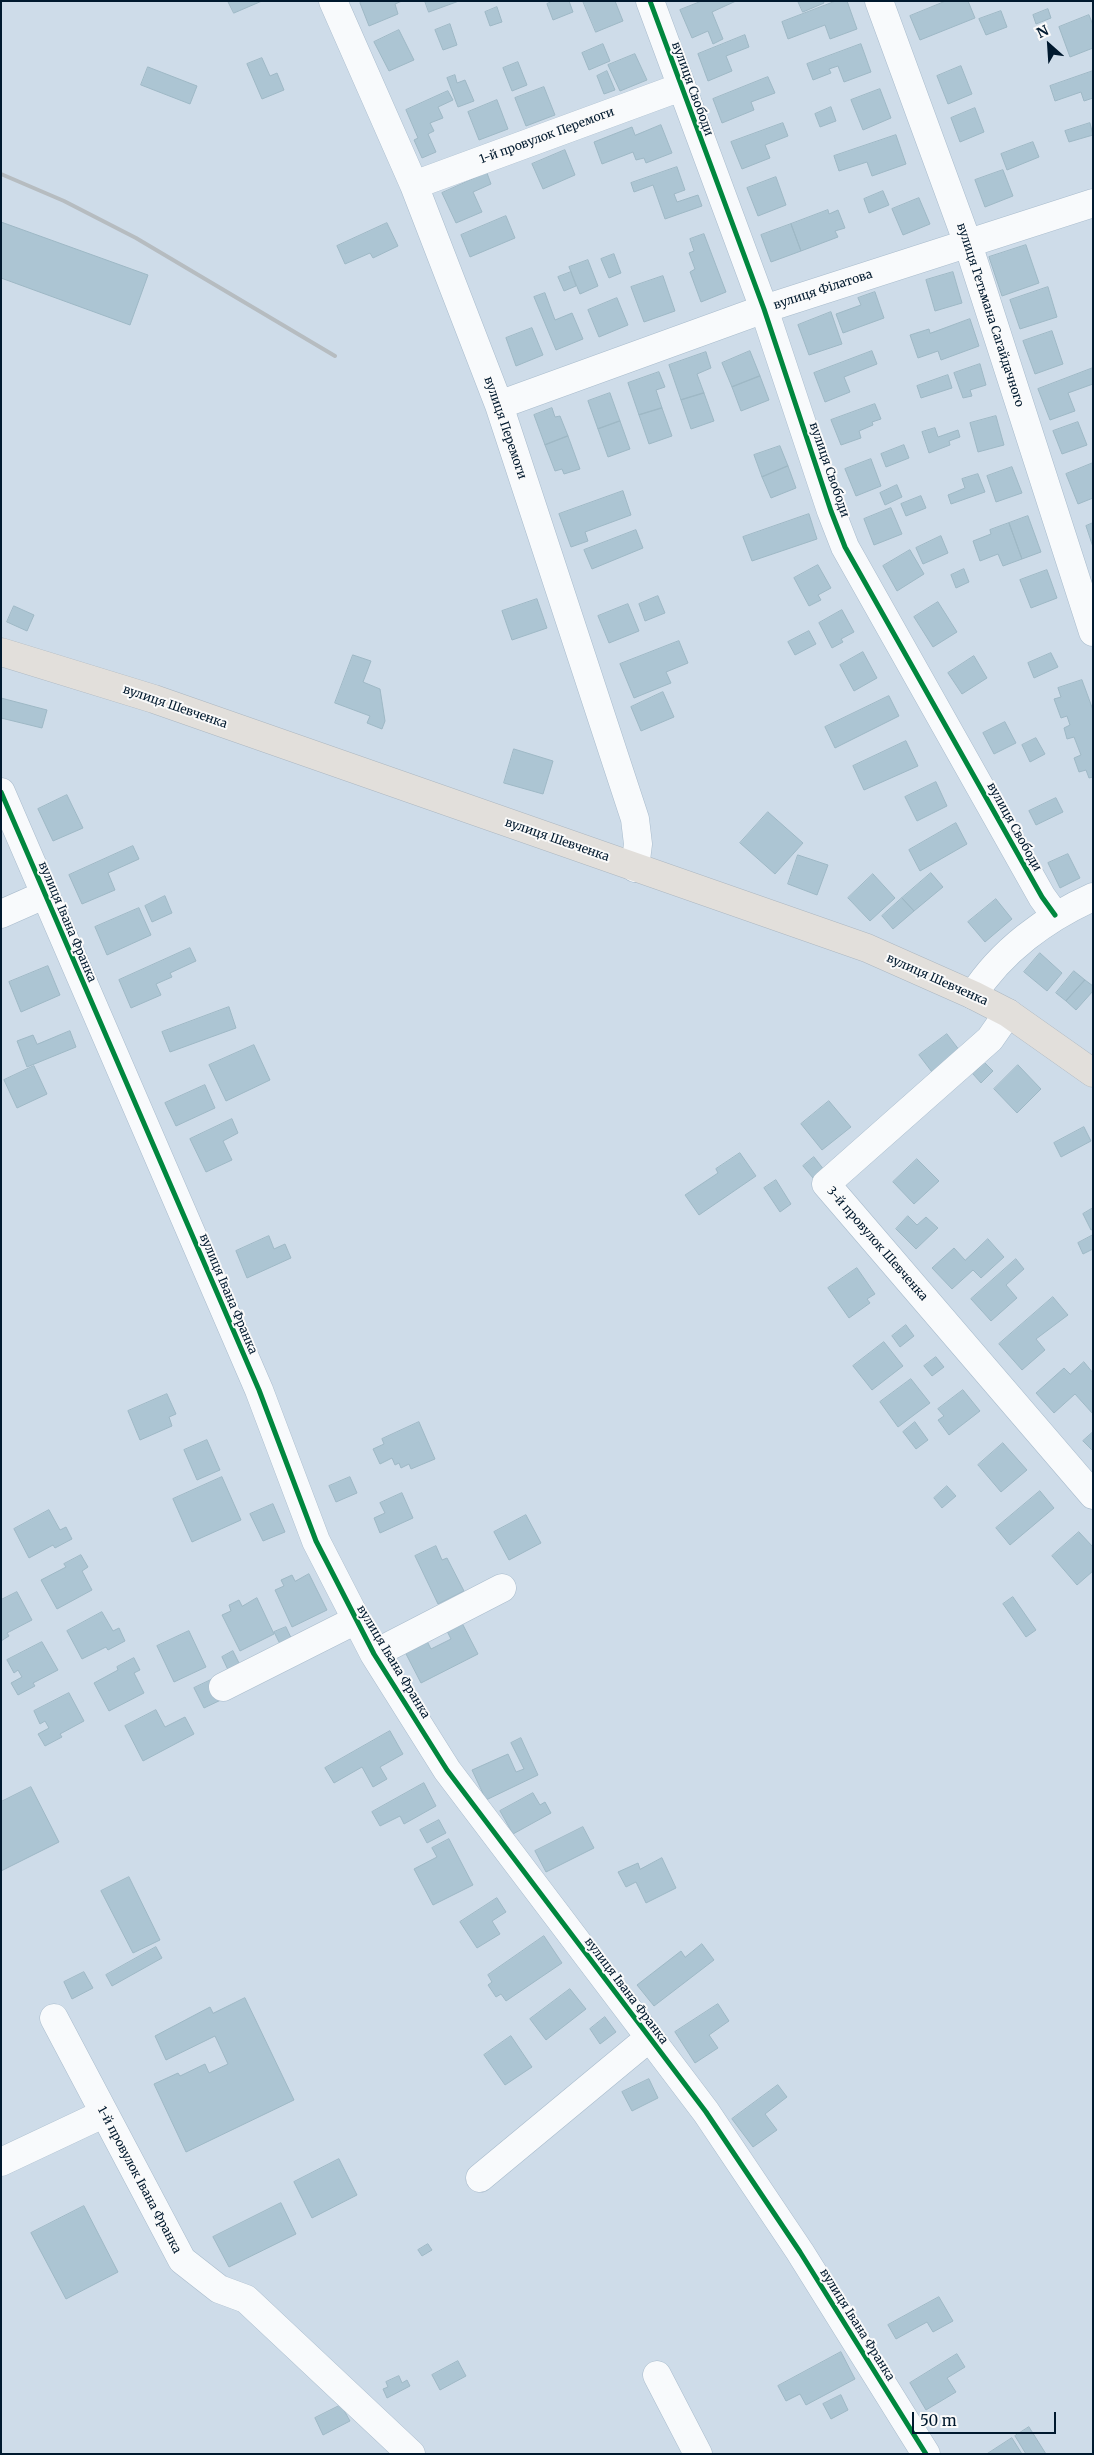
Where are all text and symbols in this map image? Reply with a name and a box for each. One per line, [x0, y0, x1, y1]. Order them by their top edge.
north arrow [1024, 20, 1074, 70]
text: N [1034, 21, 1051, 42]
street label: вулиця Свободи [668, 40, 716, 138]
street label: 1-й провулок Перемоги [478, 105, 616, 167]
street label: вулиця Гетьмана Сагайдачного [953, 221, 1027, 409]
street label: вулиця Філатова [772, 267, 874, 313]
street label: вулиця Перемоги [481, 375, 529, 481]
street label: вулиця Свободи [806, 421, 852, 519]
street label: вулиця Шевченка [121, 682, 229, 732]
street label: вулиця Свободи [984, 780, 1044, 874]
street label: вулиця Шевченка [503, 815, 611, 865]
street label: вулиця Івана Франка [35, 860, 99, 984]
street label: вулиця Шевченка [884, 951, 990, 1009]
street label: 3-й провулок Шевченка [824, 1184, 930, 1304]
street label: вулиця Івана Франка [196, 1232, 260, 1356]
street label: вулиця Івана Франка [353, 1603, 433, 1721]
street label: вулиця Івана Франка [581, 1935, 671, 2047]
street label: 1-й провулок Івана Франка [94, 2104, 184, 2256]
street label: вулиця Івана Франка [817, 2266, 897, 2384]
scale bar [914, 2402, 1058, 2434]
text: 50 m [920, 2411, 957, 2430]

